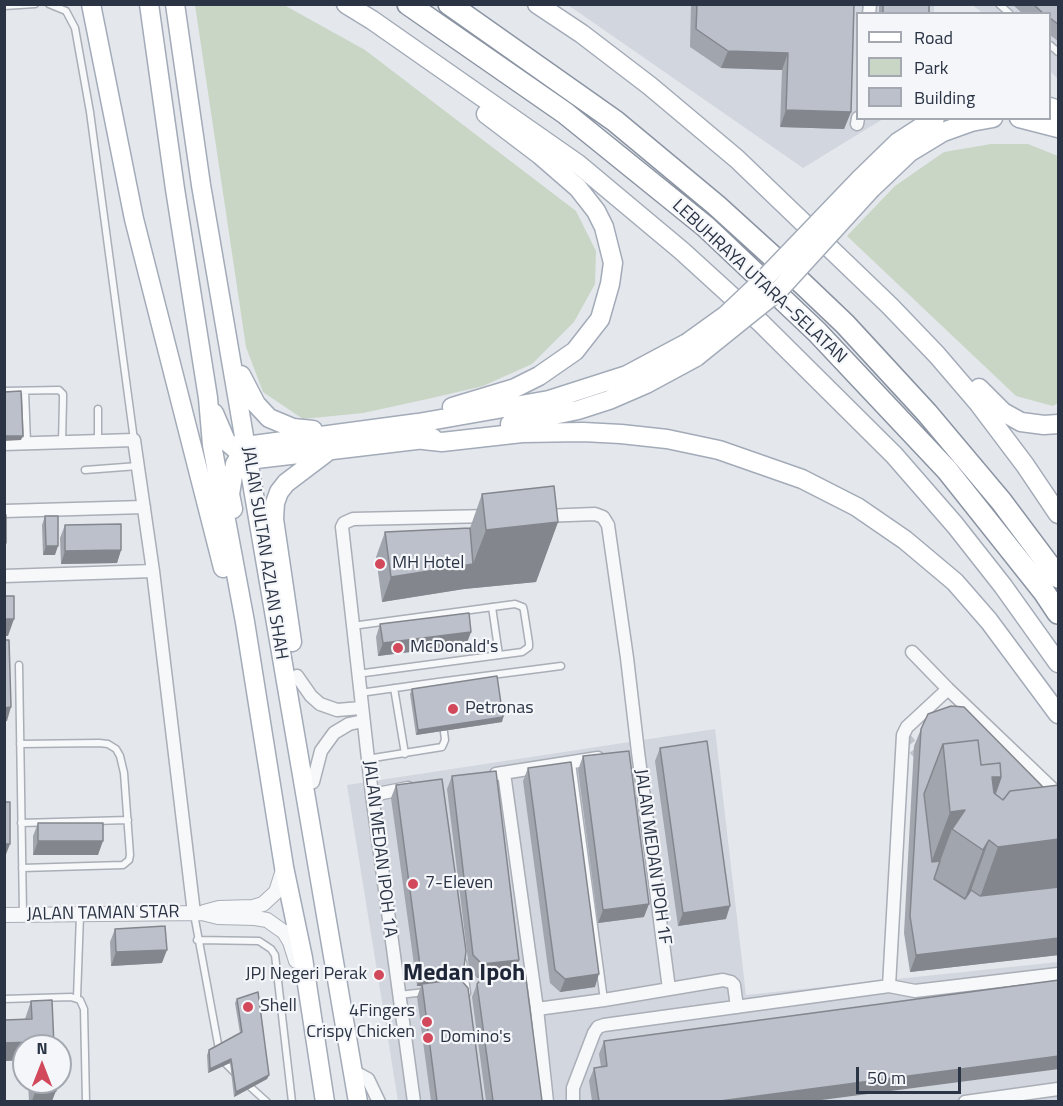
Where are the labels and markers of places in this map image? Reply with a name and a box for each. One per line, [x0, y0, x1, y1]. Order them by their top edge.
place label: MH Hotel [392, 553, 464, 575]
marker: MH Hotel [373, 557, 387, 571]
place label: McDonald's [410, 637, 498, 659]
marker: McDonald's [391, 641, 405, 655]
place label: Petronas [465, 698, 534, 720]
marker: Petronas [446, 702, 460, 716]
place label: 7-Eleven [425, 873, 493, 895]
marker: 7-Eleven [406, 877, 420, 891]
place label: JPJ Negeri Perak [245, 964, 367, 986]
marker: JPJ Negeri Perak [372, 968, 386, 982]
place label: Shell [260, 996, 297, 1018]
marker: Shell [241, 1000, 255, 1014]
place label: 4Fingers Crispy Chicken [306, 1001, 415, 1044]
marker: 4Fingers Crispy Chicken [420, 1015, 434, 1029]
place label: Domino's [440, 1027, 511, 1049]
marker: Domino's [421, 1031, 435, 1045]

